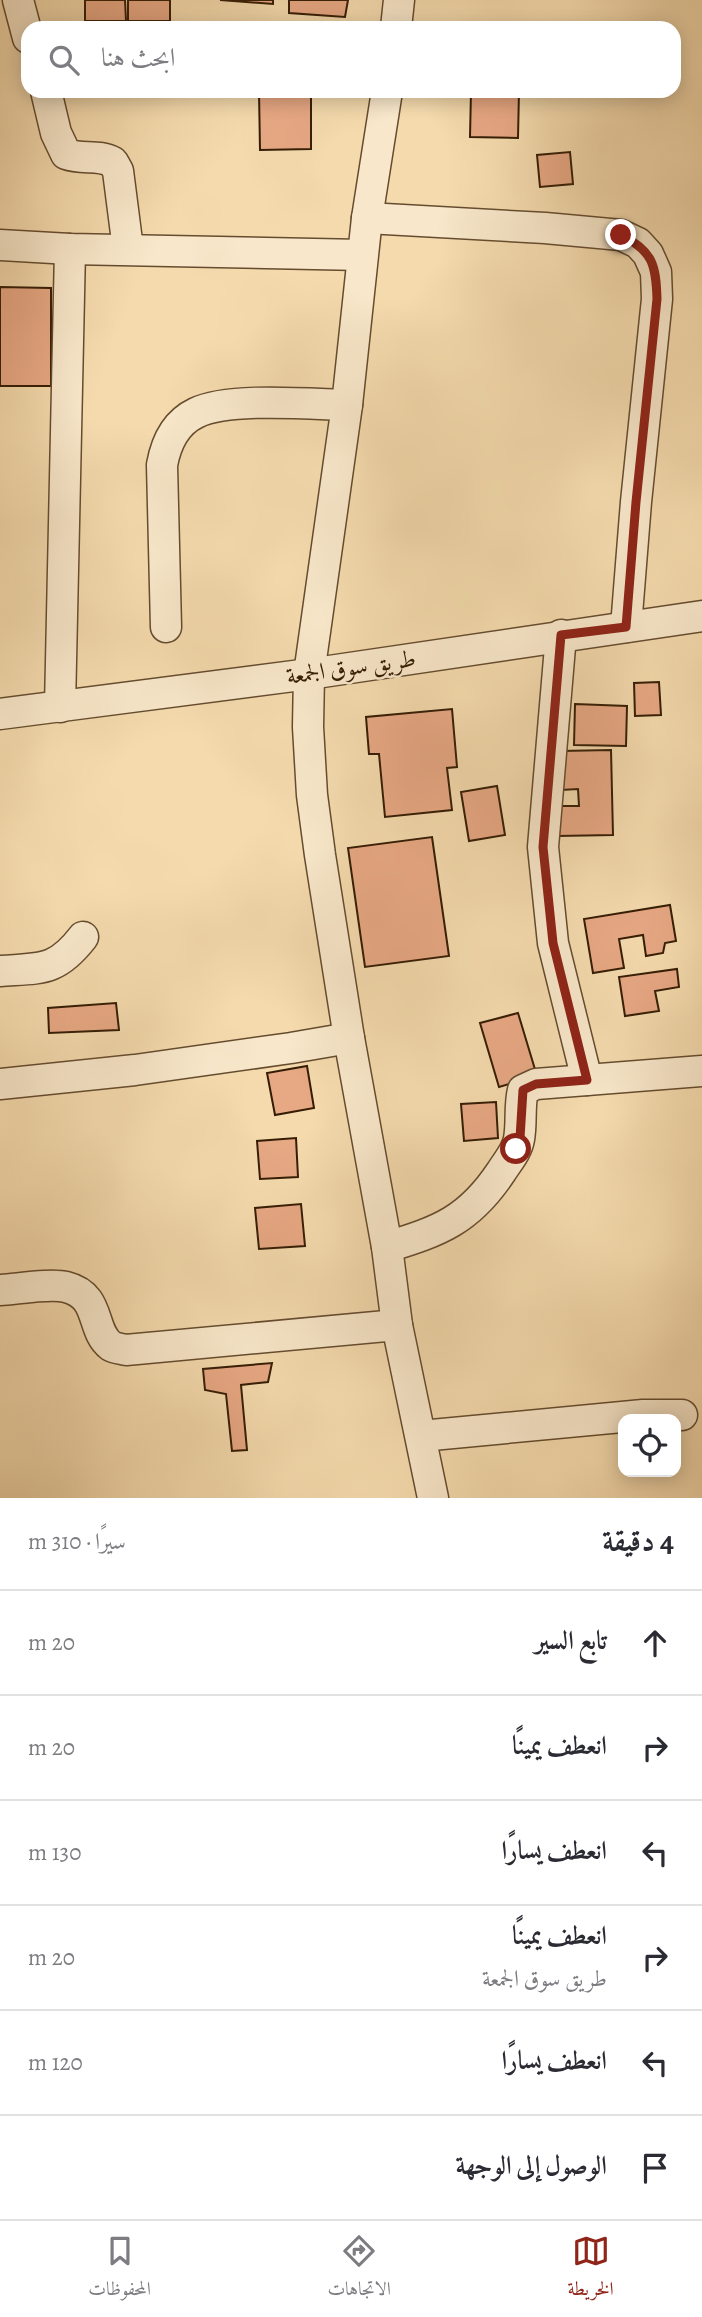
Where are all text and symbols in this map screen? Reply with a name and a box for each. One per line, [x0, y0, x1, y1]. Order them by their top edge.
search box [21, 21, 681, 98]
text: ابحث هنا [101, 40, 176, 75]
icon: search [45, 41, 83, 79]
route end [605, 219, 636, 250]
street label: طريق سوق الجمعة [284, 642, 418, 692]
route start [500, 1133, 531, 1164]
map controls [618, 1414, 681, 1477]
button: locate [618, 1414, 681, 1477]
text: 4 دقيقة [602, 1521, 674, 1561]
text: سيرًا · 310 m [28, 1526, 126, 1557]
text: تابع السير [535, 1623, 607, 1658]
icon: ahead [636, 1624, 674, 1662]
text: 20 m [28, 1627, 75, 1658]
text: انعطف يمينًا [512, 1728, 607, 1763]
icon: right [636, 1729, 674, 1767]
text: 20 m [28, 1732, 75, 1763]
text: انعطف يسارًا [501, 1833, 607, 1868]
icon: left [636, 1834, 674, 1872]
text: 130 m [28, 1837, 81, 1868]
text: انعطف يمينًا [512, 1918, 607, 1953]
icon: right [636, 1939, 674, 1977]
text: 20 m [28, 1942, 75, 1973]
text: طريق سوق الجمعة [482, 1963, 607, 1994]
text: انعطف يسارًا [501, 2043, 607, 2078]
icon: left [636, 2044, 674, 2082]
text: 120 m [28, 2047, 83, 2078]
text: الوصول إلى الوجهة [455, 2148, 607, 2183]
icon: arrive [636, 2149, 674, 2187]
tab: المحفوظات [88, 2232, 151, 2307]
tab: الاتجاهات [328, 2232, 391, 2307]
tab: الخريطة [567, 2232, 614, 2307]

